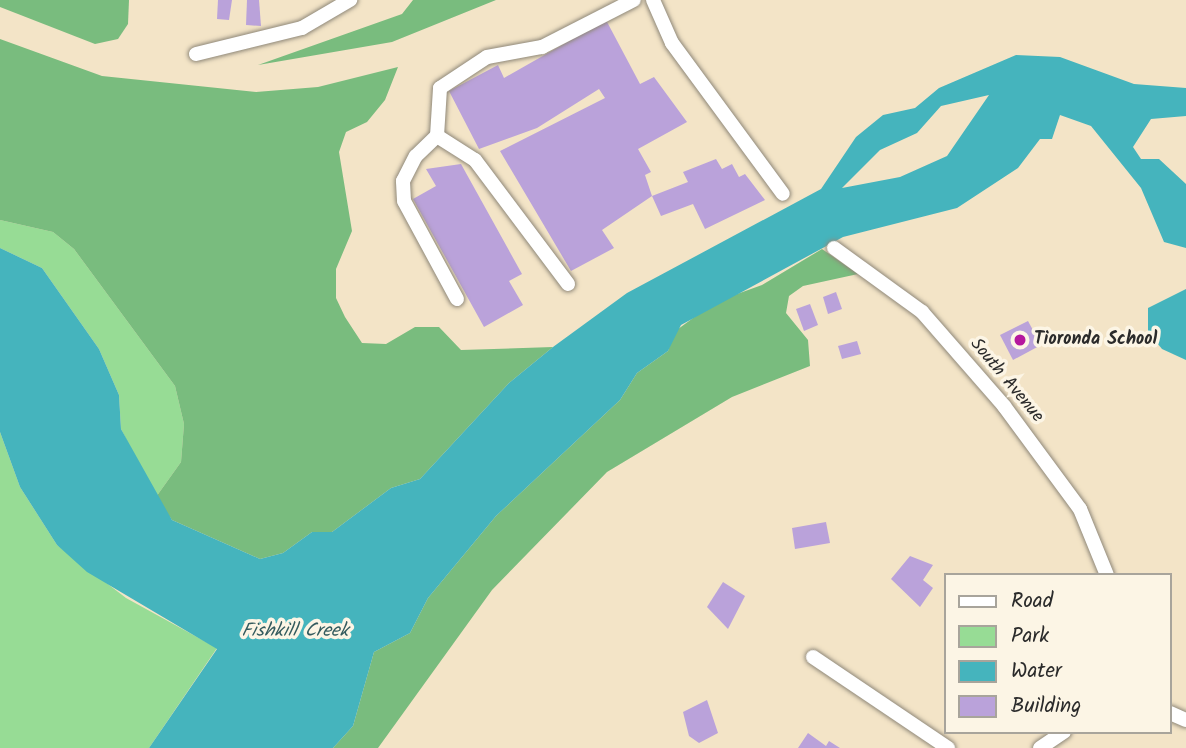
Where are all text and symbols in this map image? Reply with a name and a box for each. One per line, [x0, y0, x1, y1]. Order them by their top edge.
place label: Tioronda School [1034, 329, 1157, 351]
marker: Tioronda School [1012, 332, 1028, 348]
street label: South Avenue [965, 335, 1047, 427]
legend [944, 573, 1172, 734]
text: Road [1011, 585, 1053, 618]
text: Park [1011, 620, 1049, 653]
water label: Fishkill Creek [242, 621, 348, 643]
text: Water [1011, 655, 1062, 688]
text: Building [1011, 690, 1081, 723]

